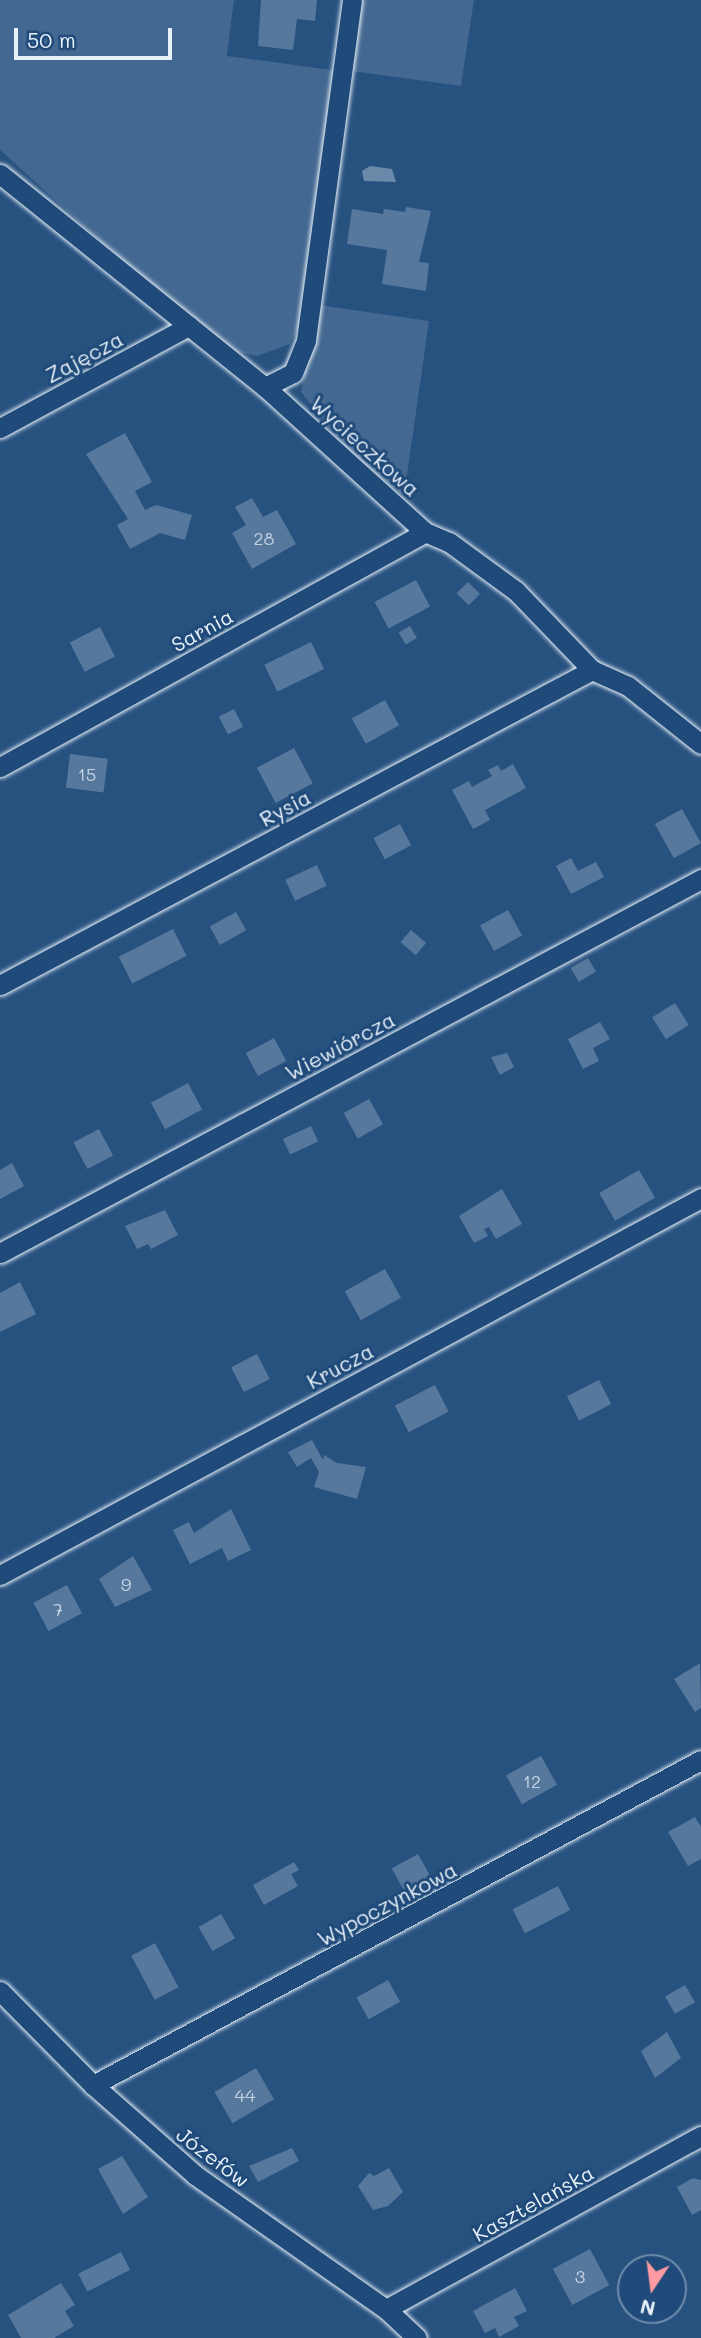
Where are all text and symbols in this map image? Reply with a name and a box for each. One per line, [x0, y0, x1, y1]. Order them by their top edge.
scale bar [18, 14, 175, 58]
text: 50 m [27, 26, 76, 53]
street label: Zajęcza [41, 326, 127, 388]
street label: Wycieczkowa [305, 390, 425, 502]
house number: 28 [254, 527, 274, 549]
street label: Sarnia [167, 603, 237, 657]
house number: 15 [78, 763, 96, 785]
street label: Rysia [255, 784, 315, 832]
street label: Wiewiórcza [281, 1007, 399, 1085]
street label: Krucza [302, 1338, 378, 1394]
house number: 9 [121, 1573, 131, 1595]
house number: 7 [53, 1598, 63, 1620]
house number: 12 [523, 1770, 541, 1792]
street label: Wypoczynkowa [313, 1857, 461, 1951]
house number: 44 [234, 2084, 256, 2106]
street label: Józefów [172, 2121, 254, 2193]
street label: Kasztelańska [468, 2159, 598, 2247]
north arrow [617, 2254, 687, 2324]
house number: 3 [575, 2265, 585, 2287]
text: N [638, 2294, 657, 2322]

